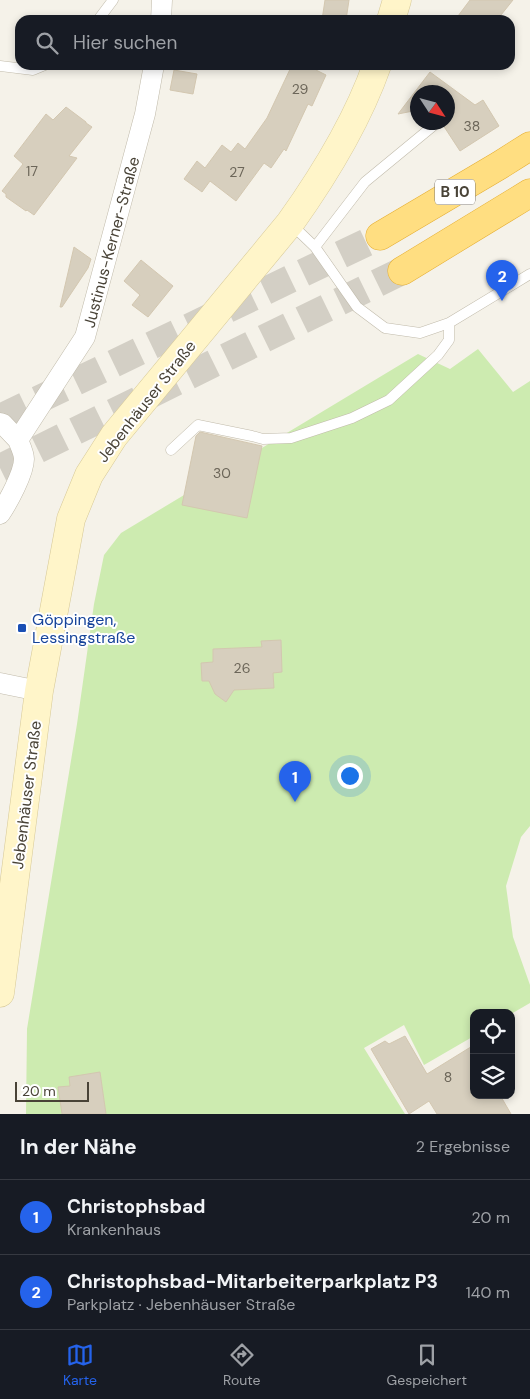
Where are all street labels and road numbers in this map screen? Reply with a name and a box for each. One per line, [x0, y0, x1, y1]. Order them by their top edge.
street label: Justinus-Kerner-Straße [79, 154, 144, 330]
road number: B 10 [435, 180, 475, 204]
street label: Jebenhäuser Straße [92, 336, 201, 467]
street label: Jebenhäuser Straße [7, 720, 46, 870]

